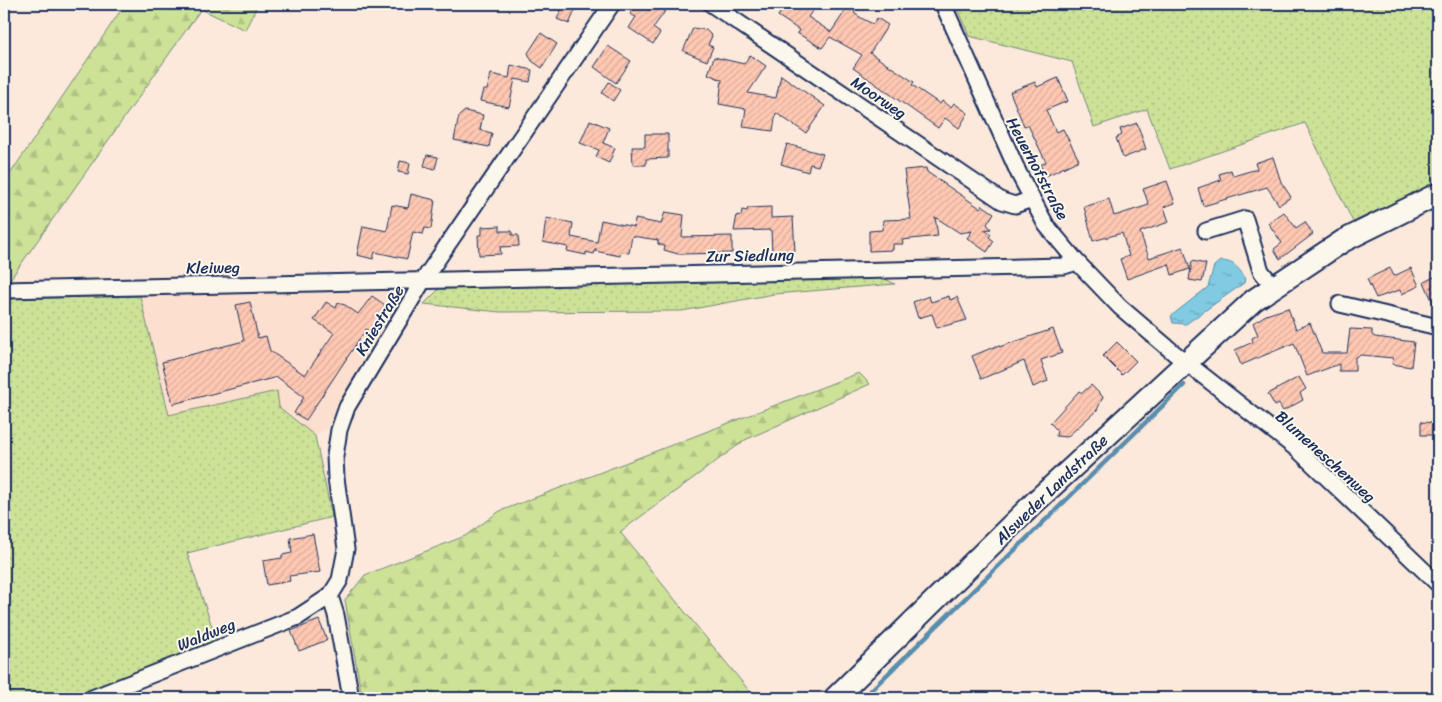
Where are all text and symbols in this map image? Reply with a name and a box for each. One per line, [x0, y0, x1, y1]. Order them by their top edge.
street label: Moorweg [845, 68, 913, 127]
street label: Heuerhofstraße [998, 111, 1077, 225]
street label: Zur Siedlung [706, 240, 794, 271]
street label: Kleiweg [186, 253, 240, 282]
street label: Kniestraße [347, 279, 412, 361]
street label: Blumeneschenweg [1268, 403, 1383, 510]
street label: Alsweder Landstraße [987, 427, 1115, 552]
street label: Waldweg [173, 610, 240, 659]

